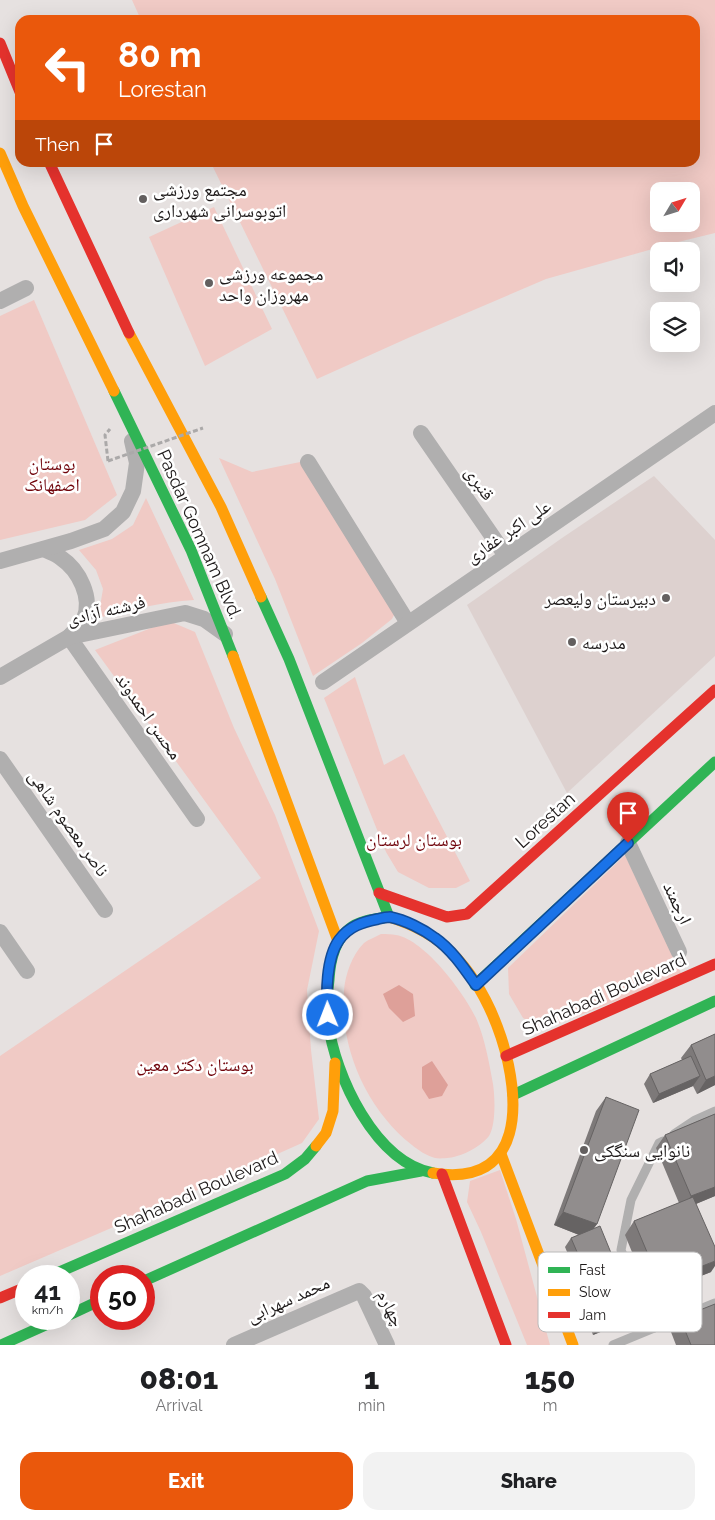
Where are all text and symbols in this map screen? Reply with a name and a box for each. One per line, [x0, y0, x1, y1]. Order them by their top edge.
text: 80 m [118, 34, 202, 75]
icon: left [35, 35, 100, 100]
text: Lorestan [118, 76, 207, 102]
icon: arrive [90, 130, 118, 158]
text: Then [35, 133, 80, 155]
place label: مجتمع ورزشی اتوبوسرانی شهرداری [153, 179, 286, 222]
north arrow [650, 182, 700, 232]
map controls [650, 182, 700, 352]
marker: مجتمع ورزشی اتوبوسرانی شهرداری [137, 193, 149, 205]
button: sound [650, 242, 700, 292]
place label: مجموعه ورزشی مهروزان واحد [219, 263, 323, 306]
marker: مجموعه ورزشی مهروزان واحد [203, 277, 215, 289]
button: layers [650, 302, 700, 352]
street label: Pasdar Gomnam Blvd. [153, 446, 247, 622]
park label: بوستان اصفهانک [24, 453, 80, 495]
street label: قنبری [460, 462, 499, 505]
street label: علی اکبر غفاری [461, 495, 555, 568]
place label: دبیرستان ولیعصر [543, 588, 656, 610]
street label: فرشته آزادی [65, 591, 148, 630]
marker: دبیرستان ولیعصر [660, 592, 672, 604]
place label: مدرسه [582, 632, 626, 653]
marker: مدرسه [566, 636, 578, 648]
street label: محسن احمدوند [111, 669, 187, 764]
street label: ناصر معصوم شاهی [23, 766, 113, 881]
street label: Lorestan [511, 788, 579, 852]
pin [607, 792, 649, 843]
icon: arrive [614, 799, 642, 827]
park label: بوستان لرستان [366, 829, 462, 851]
street label: ارجمند [659, 879, 697, 927]
street label: Shahabadi Boulevard [519, 948, 689, 1040]
position arrow [301, 988, 353, 1040]
park label: بوستان دکتر معین [136, 1054, 254, 1076]
place label: نانوایی سنگکی [594, 1140, 690, 1162]
marker: نانوایی سنگکی [578, 1144, 590, 1156]
street label: Shahabadi Boulevard [111, 1146, 281, 1238]
legend [538, 1252, 702, 1332]
text: Fast [579, 1262, 606, 1278]
speed limit sign: 50 [90, 1265, 155, 1330]
street label: محمد سهرابی [243, 1271, 333, 1327]
text: 41 [34, 1276, 61, 1306]
text: Slow [579, 1284, 611, 1300]
street label: چهارم [371, 1286, 409, 1331]
text: km/h [32, 1303, 63, 1317]
text: Jam [579, 1307, 606, 1323]
text: 08:01 [139, 1361, 218, 1396]
text: 1 [364, 1361, 379, 1396]
text: 150 [525, 1361, 576, 1396]
text: Arrival [155, 1396, 202, 1415]
text: min [358, 1396, 385, 1415]
text: m [543, 1396, 558, 1415]
button: Exit [20, 1452, 353, 1510]
button: Share [363, 1452, 695, 1510]

